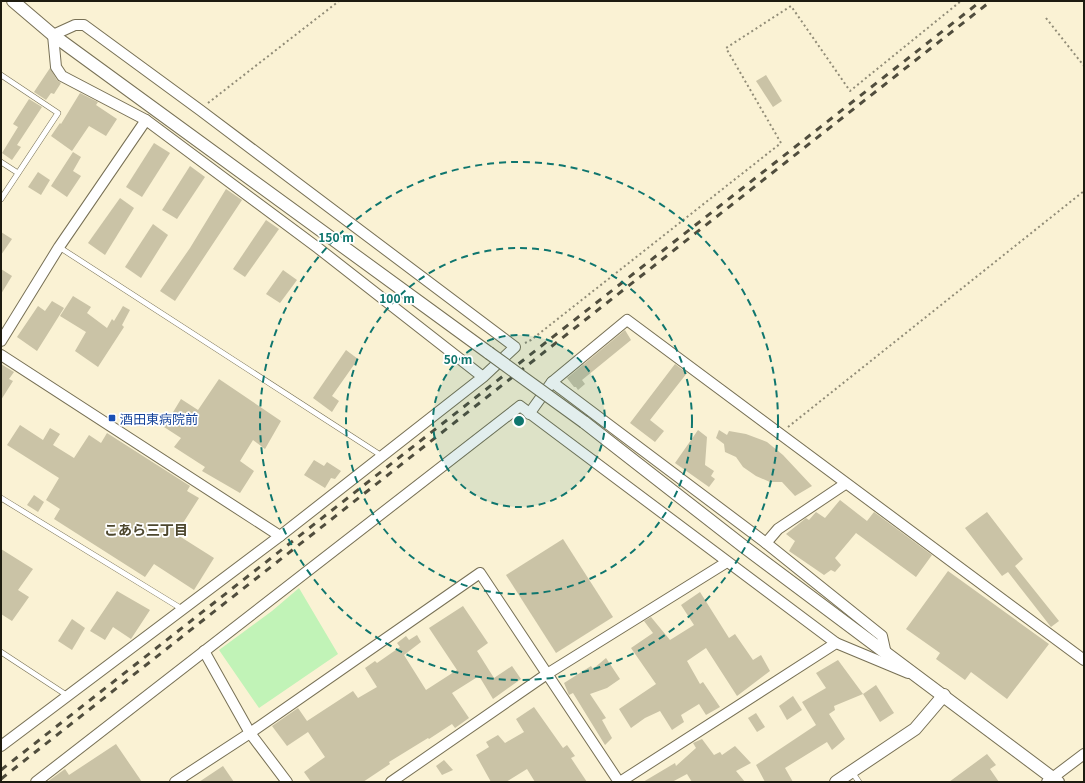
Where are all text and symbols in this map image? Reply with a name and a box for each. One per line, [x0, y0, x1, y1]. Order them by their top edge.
text: 150 m [318, 228, 354, 245]
text: 100 m [379, 289, 415, 306]
text: 50 m [444, 350, 472, 367]
place label: 酒田東病院前 [120, 409, 198, 428]
marker: 酒田東病院前 [107, 413, 117, 423]
centre of rings [512, 414, 526, 428]
district label: こあら三丁目 [104, 519, 188, 539]

